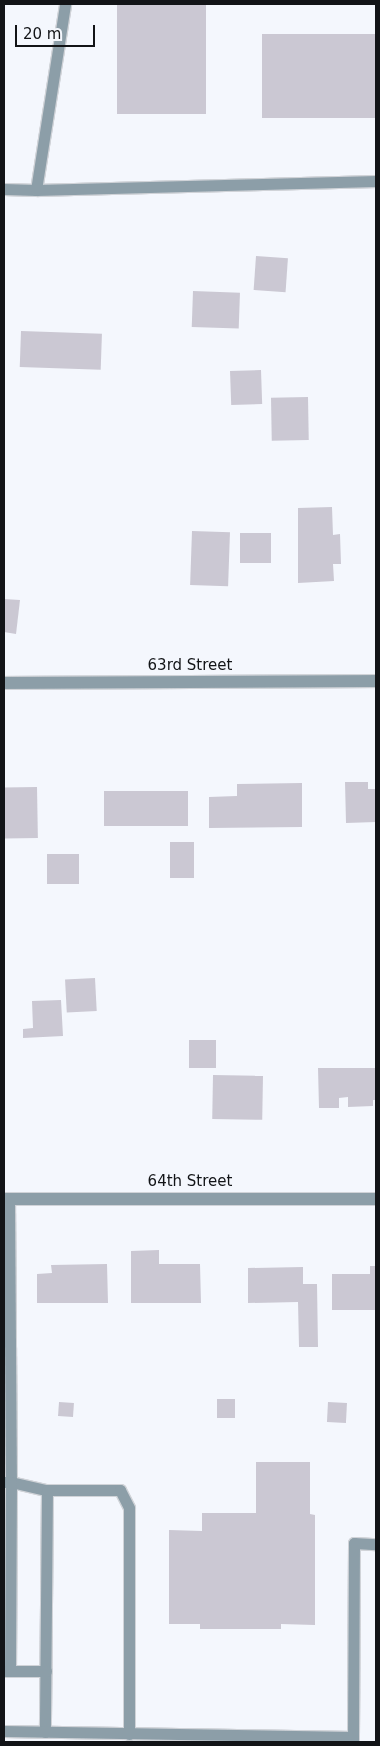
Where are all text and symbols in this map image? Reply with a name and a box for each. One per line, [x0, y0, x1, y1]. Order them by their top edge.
scale bar [18, 15, 98, 47]
text: 20 m [23, 25, 61, 43]
street label: 63rd Street [148, 657, 232, 675]
street label: 64th Street [148, 1173, 232, 1191]

